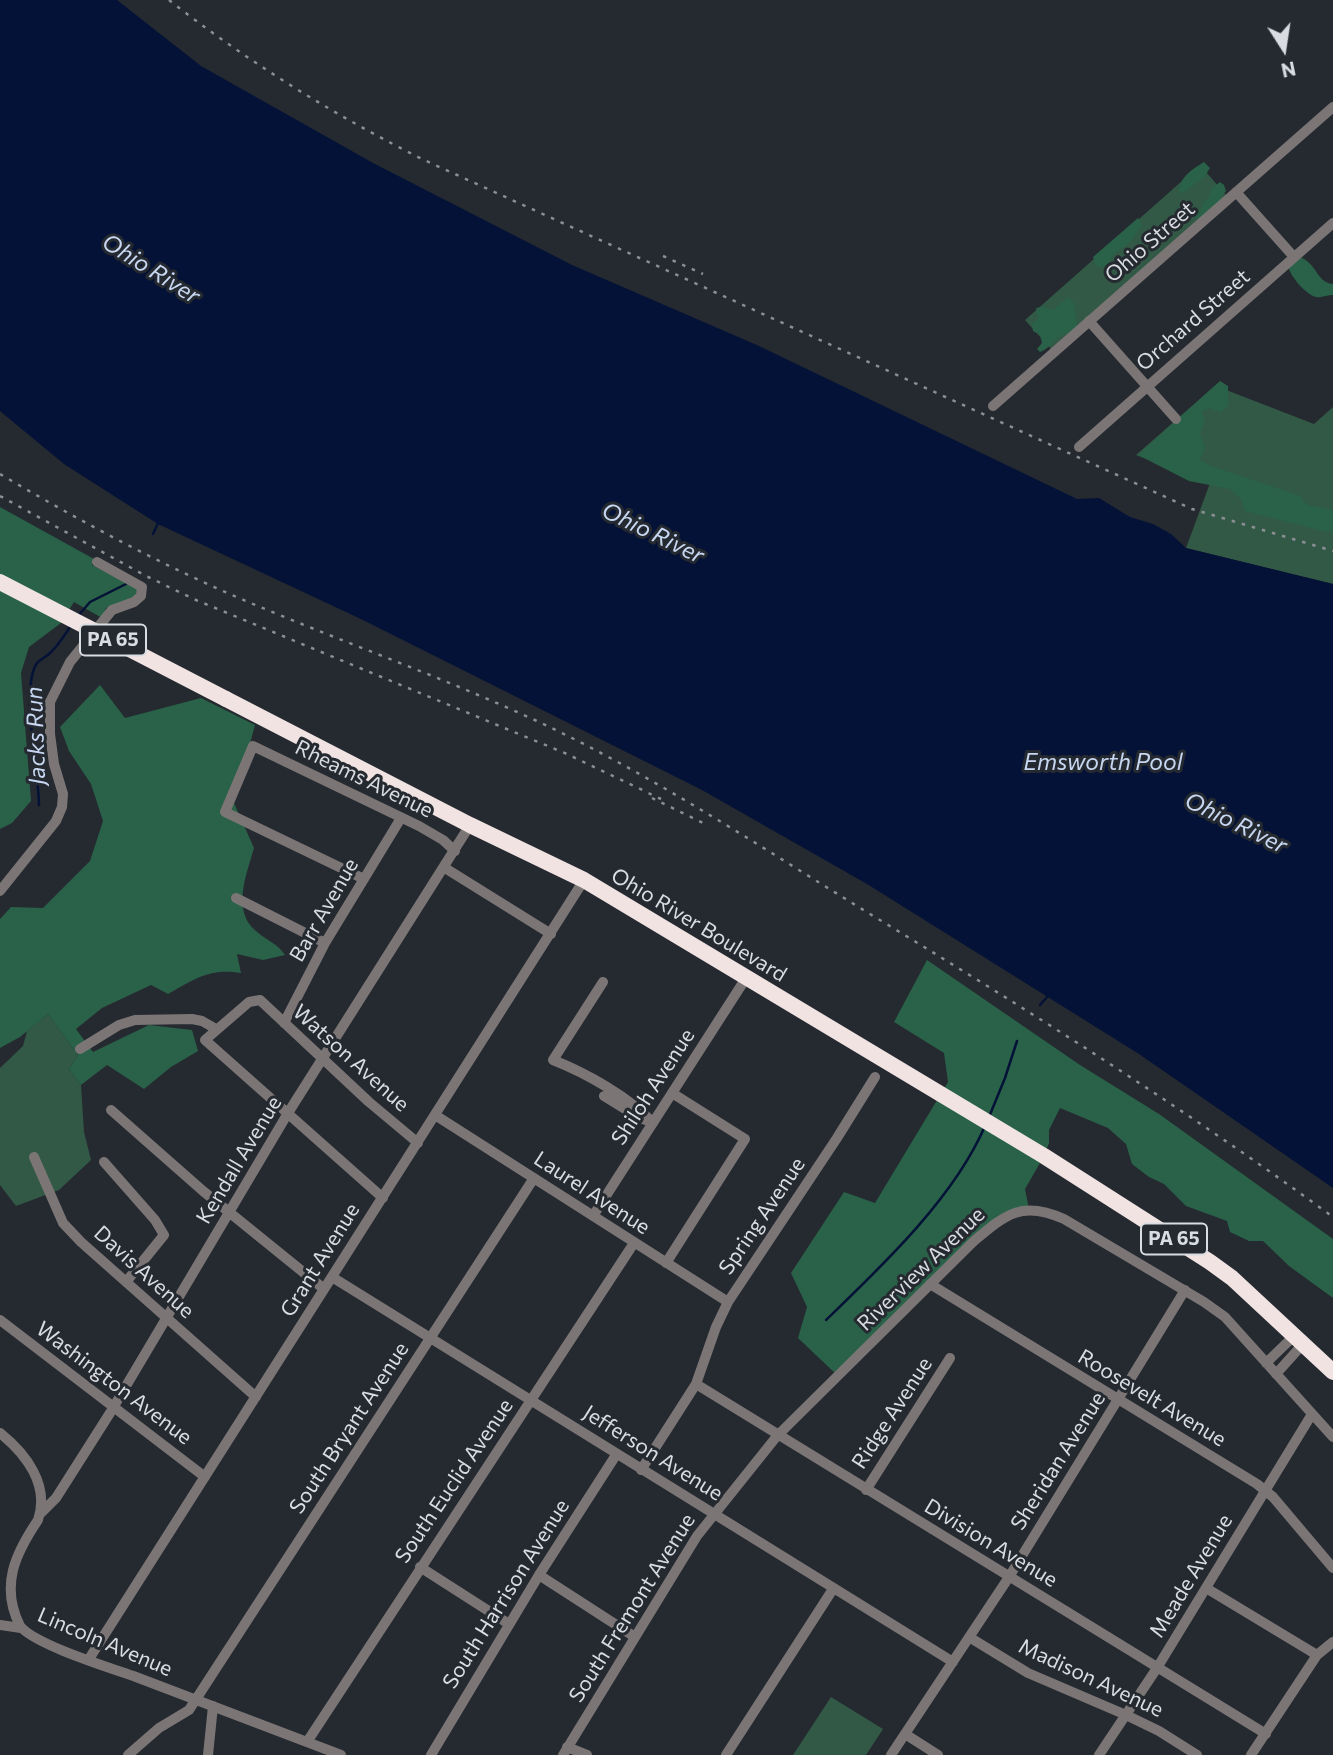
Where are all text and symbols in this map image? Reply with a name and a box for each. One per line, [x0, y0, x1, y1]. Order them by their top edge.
north arrow [1249, 14, 1319, 84]
text: N [1279, 57, 1298, 83]
street label: Ohio Street [1100, 196, 1200, 288]
water label: Ohio River [97, 228, 205, 310]
street label: Orchard Street [1131, 264, 1255, 376]
water label: Ohio River [597, 496, 709, 570]
road number: PA 65 [80, 624, 146, 656]
water label: Jacks Run [20, 686, 52, 786]
street label: Rheams Avenue [291, 735, 437, 823]
water label: Emsworth Pool [1023, 748, 1183, 776]
water label: Ohio River [1180, 786, 1292, 860]
street label: Barr Avenue [284, 854, 364, 966]
street label: Ohio River Boulevard [607, 863, 791, 987]
street label: Watson Avenue [288, 999, 414, 1117]
street label: Shiloh Avenue [606, 1024, 700, 1150]
street label: Kendall Avenue [191, 1092, 287, 1228]
street label: Laurel Avenue [529, 1146, 655, 1240]
street label: Spring Avenue [714, 1153, 810, 1279]
street label: Grant Avenue [275, 1199, 365, 1321]
street label: Riverview Avenue [852, 1202, 990, 1336]
street label: Davis Avenue [89, 1220, 199, 1324]
road number: PA 65 [1141, 1224, 1207, 1254]
street label: Washington Avenue [31, 1316, 197, 1450]
street label: South Bryant Avenue [284, 1337, 414, 1519]
street label: Roosevelt Avenue [1073, 1344, 1231, 1452]
street label: Ridge Avenue [847, 1353, 937, 1473]
street label: Sheridan Avenue [1005, 1387, 1111, 1535]
street label: South Euclid Avenue [390, 1394, 518, 1568]
street label: Jefferson Avenue [579, 1400, 727, 1506]
street label: Division Avenue [920, 1493, 1062, 1593]
street label: South Harrison Avenue [437, 1495, 575, 1693]
street label: South Fremont Avenue [564, 1509, 700, 1707]
street label: Meade Avenue [1144, 1510, 1238, 1642]
street label: Lincoln Avenue [34, 1602, 176, 1682]
street label: Madison Avenue [1015, 1633, 1167, 1723]

